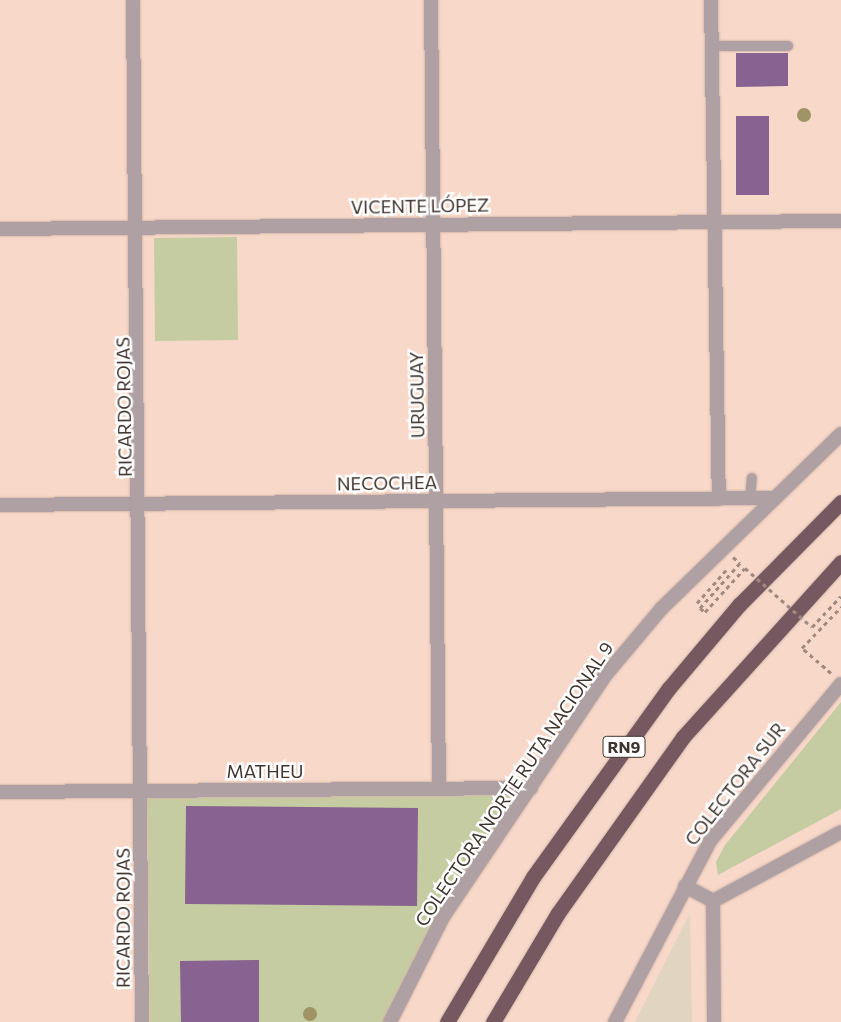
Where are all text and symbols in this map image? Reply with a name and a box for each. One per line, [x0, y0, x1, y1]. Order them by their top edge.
street label: VICENTE LÓPEZ [351, 194, 489, 218]
street label: RICARDO ROJAS [112, 337, 136, 477]
street label: URUGUAY [405, 352, 429, 438]
street label: NECOCHEA [337, 471, 437, 495]
street label: COLECTORA NORTE RUTA NACIONAL 9 [410, 638, 618, 930]
street label: COLECTORA SUR [680, 718, 790, 850]
road number: RN9 [602, 734, 646, 760]
street label: MATHEU [227, 760, 303, 782]
street label: RICARDO ROJAS [112, 848, 134, 988]

